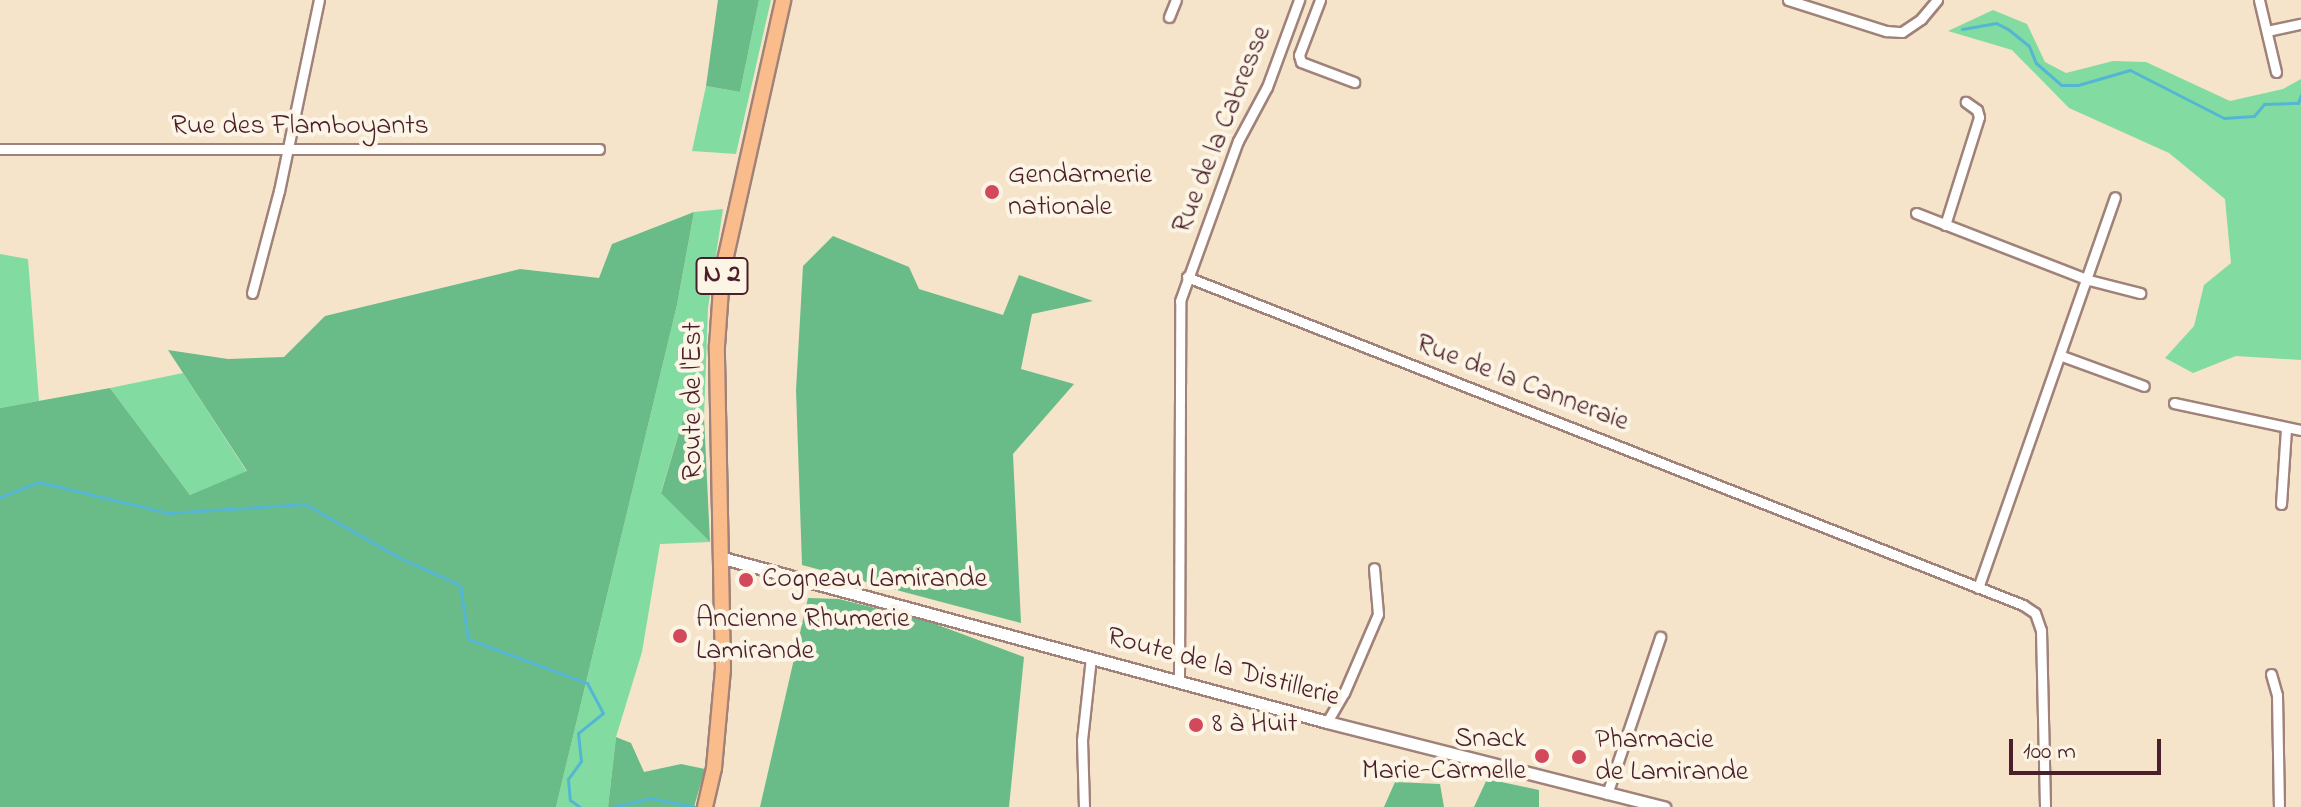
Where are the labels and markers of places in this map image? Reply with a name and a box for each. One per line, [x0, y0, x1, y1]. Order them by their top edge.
place label: Gendarmerie nationale [1008, 159, 1152, 225]
marker: Gendarmerie nationale [983, 183, 1001, 201]
place label: Cogneau Lamirande [762, 563, 987, 597]
marker: Cogneau Lamirande [737, 571, 755, 589]
place label: Ancienne Rhumerie Lamirande [696, 603, 909, 669]
marker: Ancienne Rhumerie Lamirande [671, 627, 689, 645]
place label: 8 à Huit [1212, 708, 1297, 742]
marker: 8 à Huit [1187, 716, 1205, 734]
place label: Snack Marie-Carmelle [1362, 723, 1526, 789]
place label: Pharmacie de Lamirande [1595, 724, 1748, 790]
marker: Snack Marie-Carmelle [1533, 747, 1551, 765]
marker: Pharmacie de Lamirande [1570, 748, 1588, 766]

